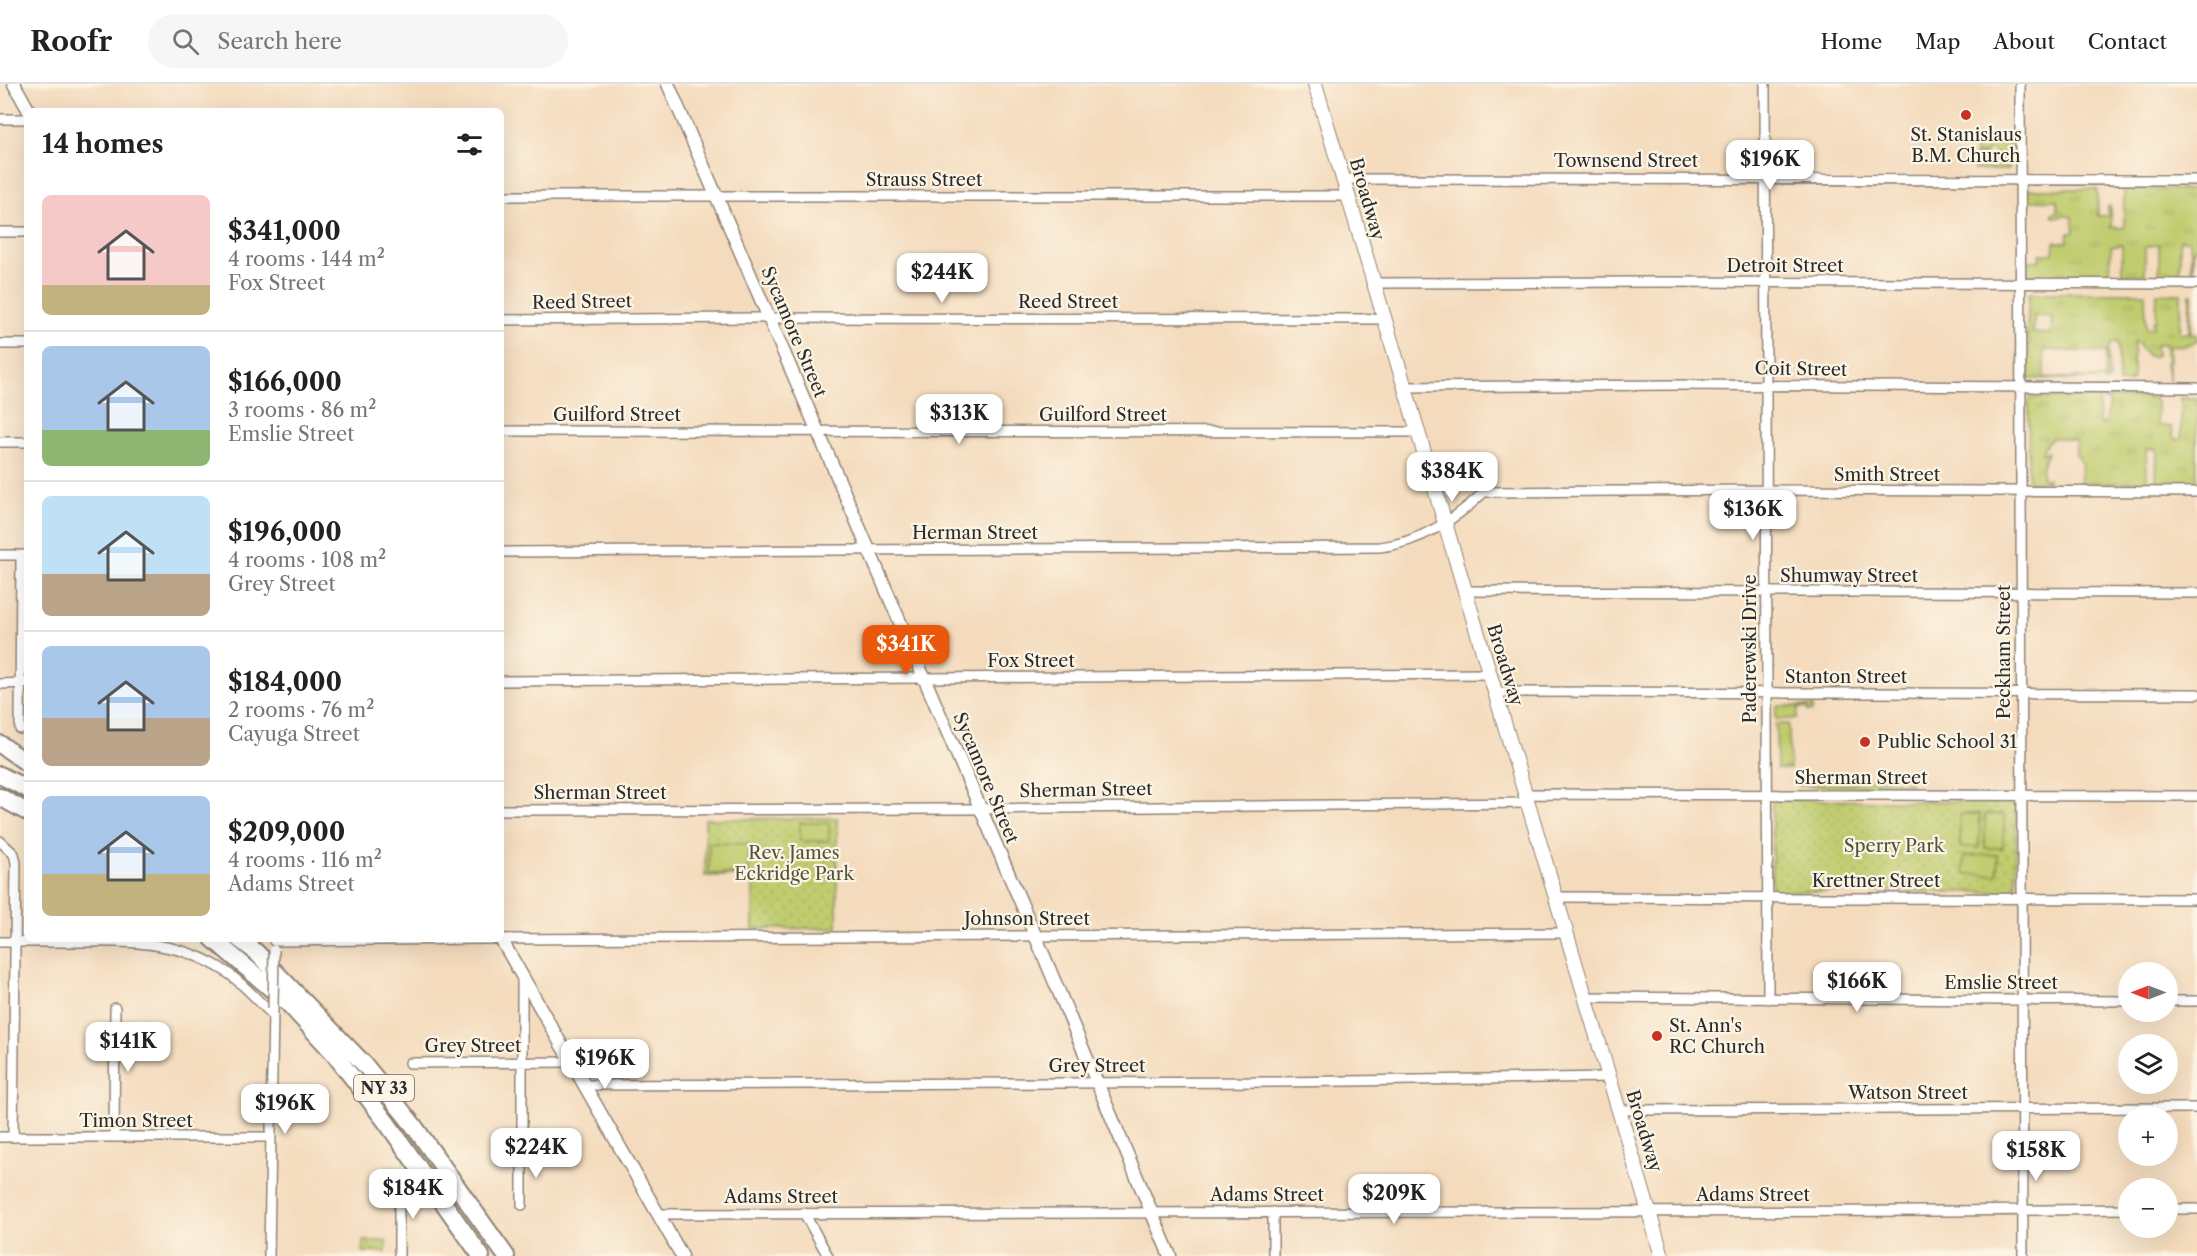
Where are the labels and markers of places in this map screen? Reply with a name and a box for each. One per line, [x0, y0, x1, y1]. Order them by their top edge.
marker: St. Stanislaus B.M. Church [1959, 108, 1973, 122]
place label: St. Stanislaus B.M. Church [1910, 124, 2022, 167]
pin: $196K [1728, 140, 1812, 191]
pin: $244K [900, 253, 984, 304]
pin: $313K [917, 394, 1001, 445]
pin: $384K [1410, 452, 1494, 503]
pin: $136K [1711, 490, 1795, 541]
pin: $341K [864, 625, 948, 676]
place label: Public School 31 [1877, 731, 2018, 753]
marker: Public School 31 [1858, 735, 1872, 749]
pin: $166K [1815, 962, 1899, 1013]
place label: St. Ann's RC Church [1669, 1015, 1765, 1058]
pin: $141K [86, 1022, 170, 1073]
marker: St. Ann's RC Church [1650, 1029, 1664, 1043]
pin: $196K [563, 1039, 647, 1090]
pin: $196K [243, 1084, 327, 1135]
pin: $224K [494, 1128, 578, 1179]
pin: $158K [1994, 1131, 2078, 1182]
pin: $184K [371, 1169, 455, 1220]
pin: $209K [1352, 1174, 1436, 1225]

